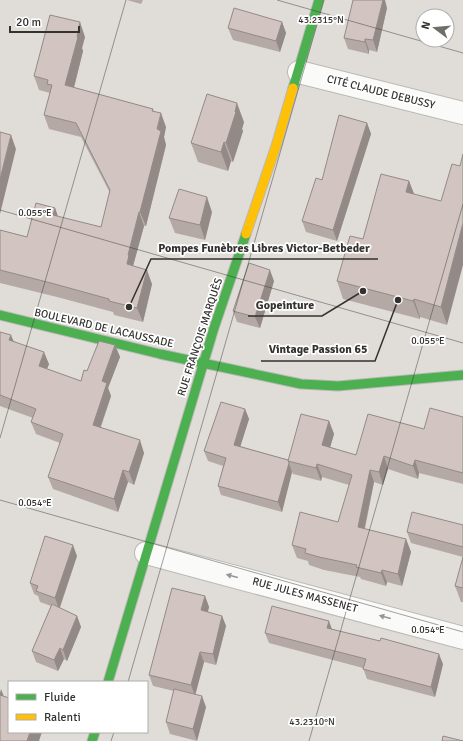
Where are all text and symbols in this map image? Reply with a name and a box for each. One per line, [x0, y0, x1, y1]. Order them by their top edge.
scale bar [10, 8, 79, 34]
north arrow [415, 8, 455, 48]
text: 43.2315°N [298, 14, 344, 26]
text: 20 m [16, 15, 41, 30]
text: N [419, 20, 433, 31]
street label: CITÉ CLAUDE DEBUSSY [326, 71, 437, 112]
text: 0.055°E [18, 207, 52, 219]
callout: Pompes Funèbres Libres Victor-Betbeder [151, 235, 378, 259]
text: Pompes Funèbres Libres Victor-Betbeder [158, 241, 370, 256]
street label: RUE FRANÇOIS MARQUÈS [174, 276, 225, 398]
callout: Gopeinture [248, 292, 322, 316]
text: Gopeinture [256, 298, 314, 313]
street label: BOULEVARD DE LACAUSSADE [33, 306, 175, 350]
text: 0.055°E [411, 335, 445, 347]
callout: Vintage Passion 65 [261, 337, 375, 361]
text: Vintage Passion 65 [269, 342, 367, 357]
text: 0.054°E [18, 497, 52, 509]
one-way arrow [226, 573, 238, 579]
street label: RUE JULES MASSENET [251, 575, 360, 615]
one-way arrow [379, 614, 391, 620]
text: 0.054°E [411, 624, 445, 636]
legend [8, 681, 148, 733]
text: Fluide [44, 690, 76, 705]
text: Ralenti [44, 710, 81, 725]
text: 43.2310°N [289, 716, 335, 728]

